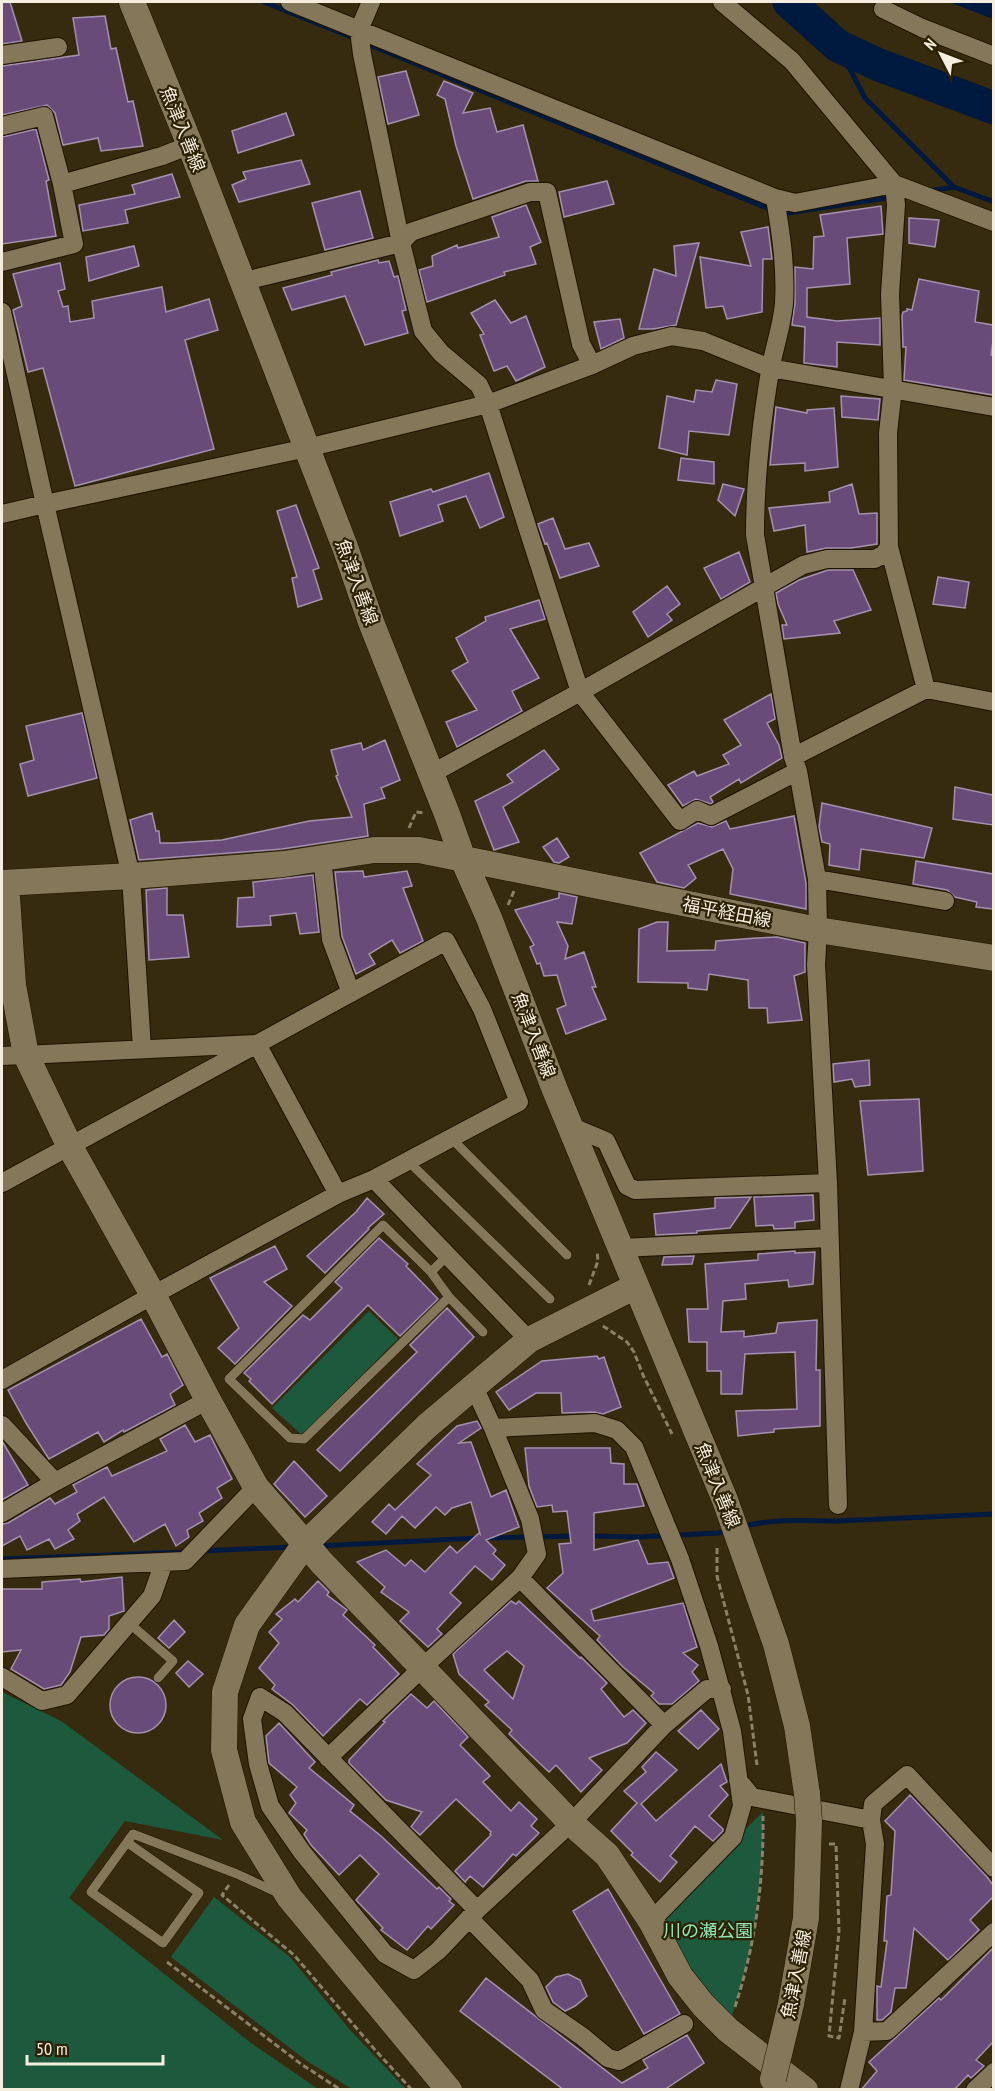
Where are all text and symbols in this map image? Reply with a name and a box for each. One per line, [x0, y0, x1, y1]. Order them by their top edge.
north arrow [911, 24, 971, 84]
text: N [920, 34, 940, 54]
street label: 魚津入善線 [155, 83, 211, 175]
street label: 魚津入善線 [331, 536, 383, 628]
street label: 福平経田線 [681, 892, 773, 932]
street label: 魚津入善線 [507, 989, 561, 1081]
street label: 魚津入善線 [690, 1439, 746, 1531]
park label: 川の瀬公園 [663, 1919, 753, 1942]
street label: 魚津入善線 [776, 1928, 816, 2020]
scale bar [27, 2028, 164, 2066]
text: 50 m [36, 2037, 68, 2060]

